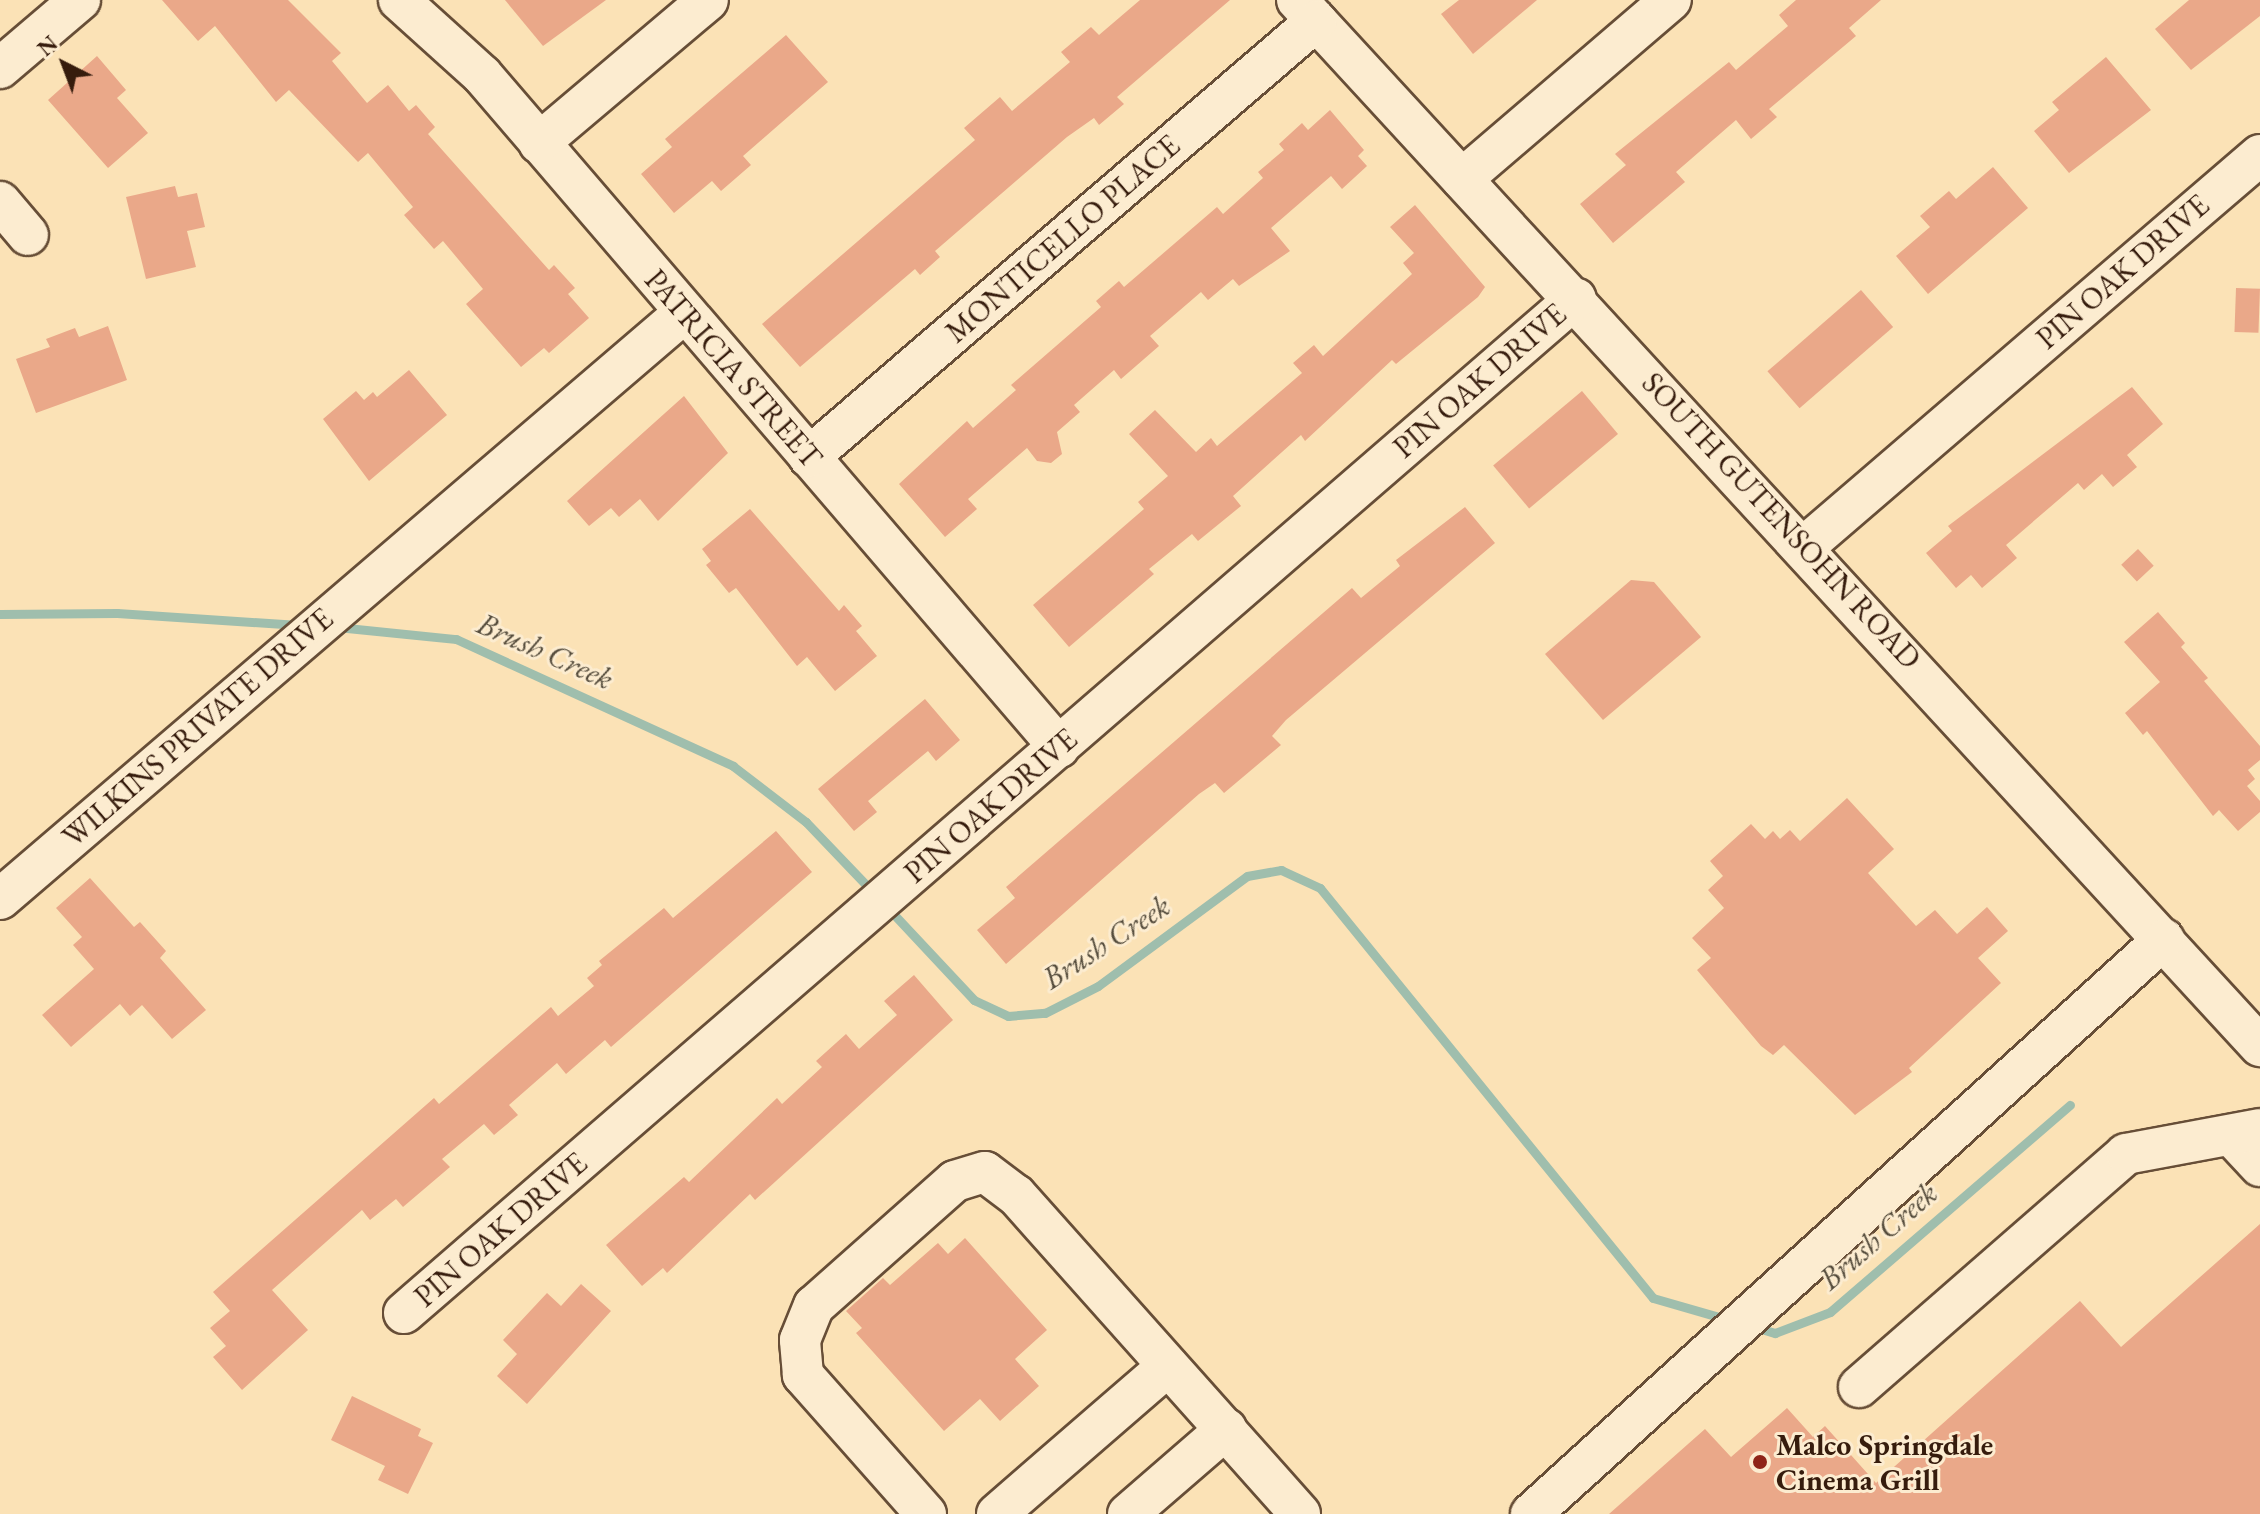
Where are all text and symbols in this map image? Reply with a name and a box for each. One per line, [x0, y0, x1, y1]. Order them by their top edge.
north arrow [24, 24, 104, 104]
text: N [31, 29, 64, 63]
street label: MONTICELLO PLACE [939, 128, 1187, 350]
street label: PIN OAK DRIVE [2029, 187, 2217, 357]
street label: PATRICIA STREET [637, 262, 829, 476]
street label: PIN OAK DRIVE [1386, 296, 1574, 466]
street label: SOUTH GUTENSOHN ROAD [1634, 365, 1928, 677]
street label: WILKINS PRIVATE DRIVE [56, 601, 340, 855]
water label: Brush Creek [471, 604, 619, 698]
street label: PIN OAK DRIVE [897, 721, 1085, 891]
water label: Brush Creek [1035, 886, 1177, 998]
street label: PIN OAK DRIVE [407, 1145, 595, 1315]
water label: Brush Creek [1811, 1174, 1945, 1298]
place label: Malco Springdale Cinema Grill [1776, 1427, 1993, 1498]
marker: Malco Springdale Cinema Grill [1751, 1453, 1769, 1471]

